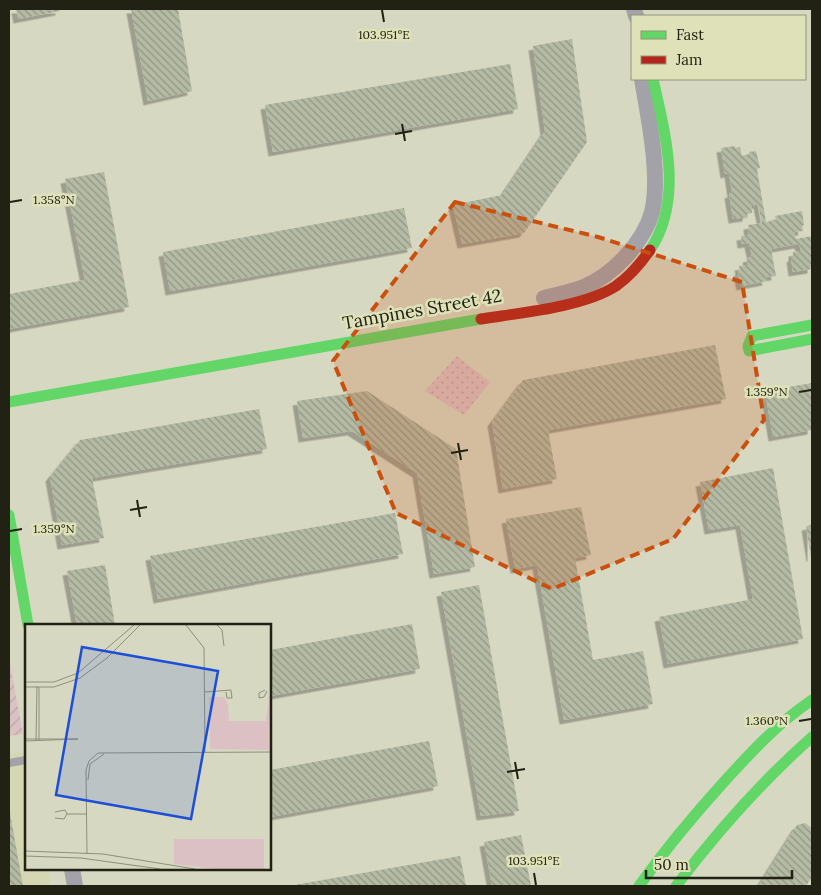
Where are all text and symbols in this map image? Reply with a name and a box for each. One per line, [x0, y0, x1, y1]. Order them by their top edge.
legend [631, 15, 806, 80]
text: Fast [676, 25, 704, 44]
text: 103.951°E [358, 27, 410, 42]
text: Jam [675, 50, 703, 69]
text: 1.358°N [33, 192, 75, 207]
street label: Tampines Street 42 [341, 284, 503, 334]
text: 1.359°N [746, 384, 788, 399]
text: 1.359°N [33, 521, 75, 536]
inset map [25, 624, 271, 870]
text: 1.360°N [746, 713, 788, 728]
scale bar [646, 848, 792, 880]
text: 103.951°E [508, 853, 560, 868]
text: 50 m [654, 855, 689, 874]

